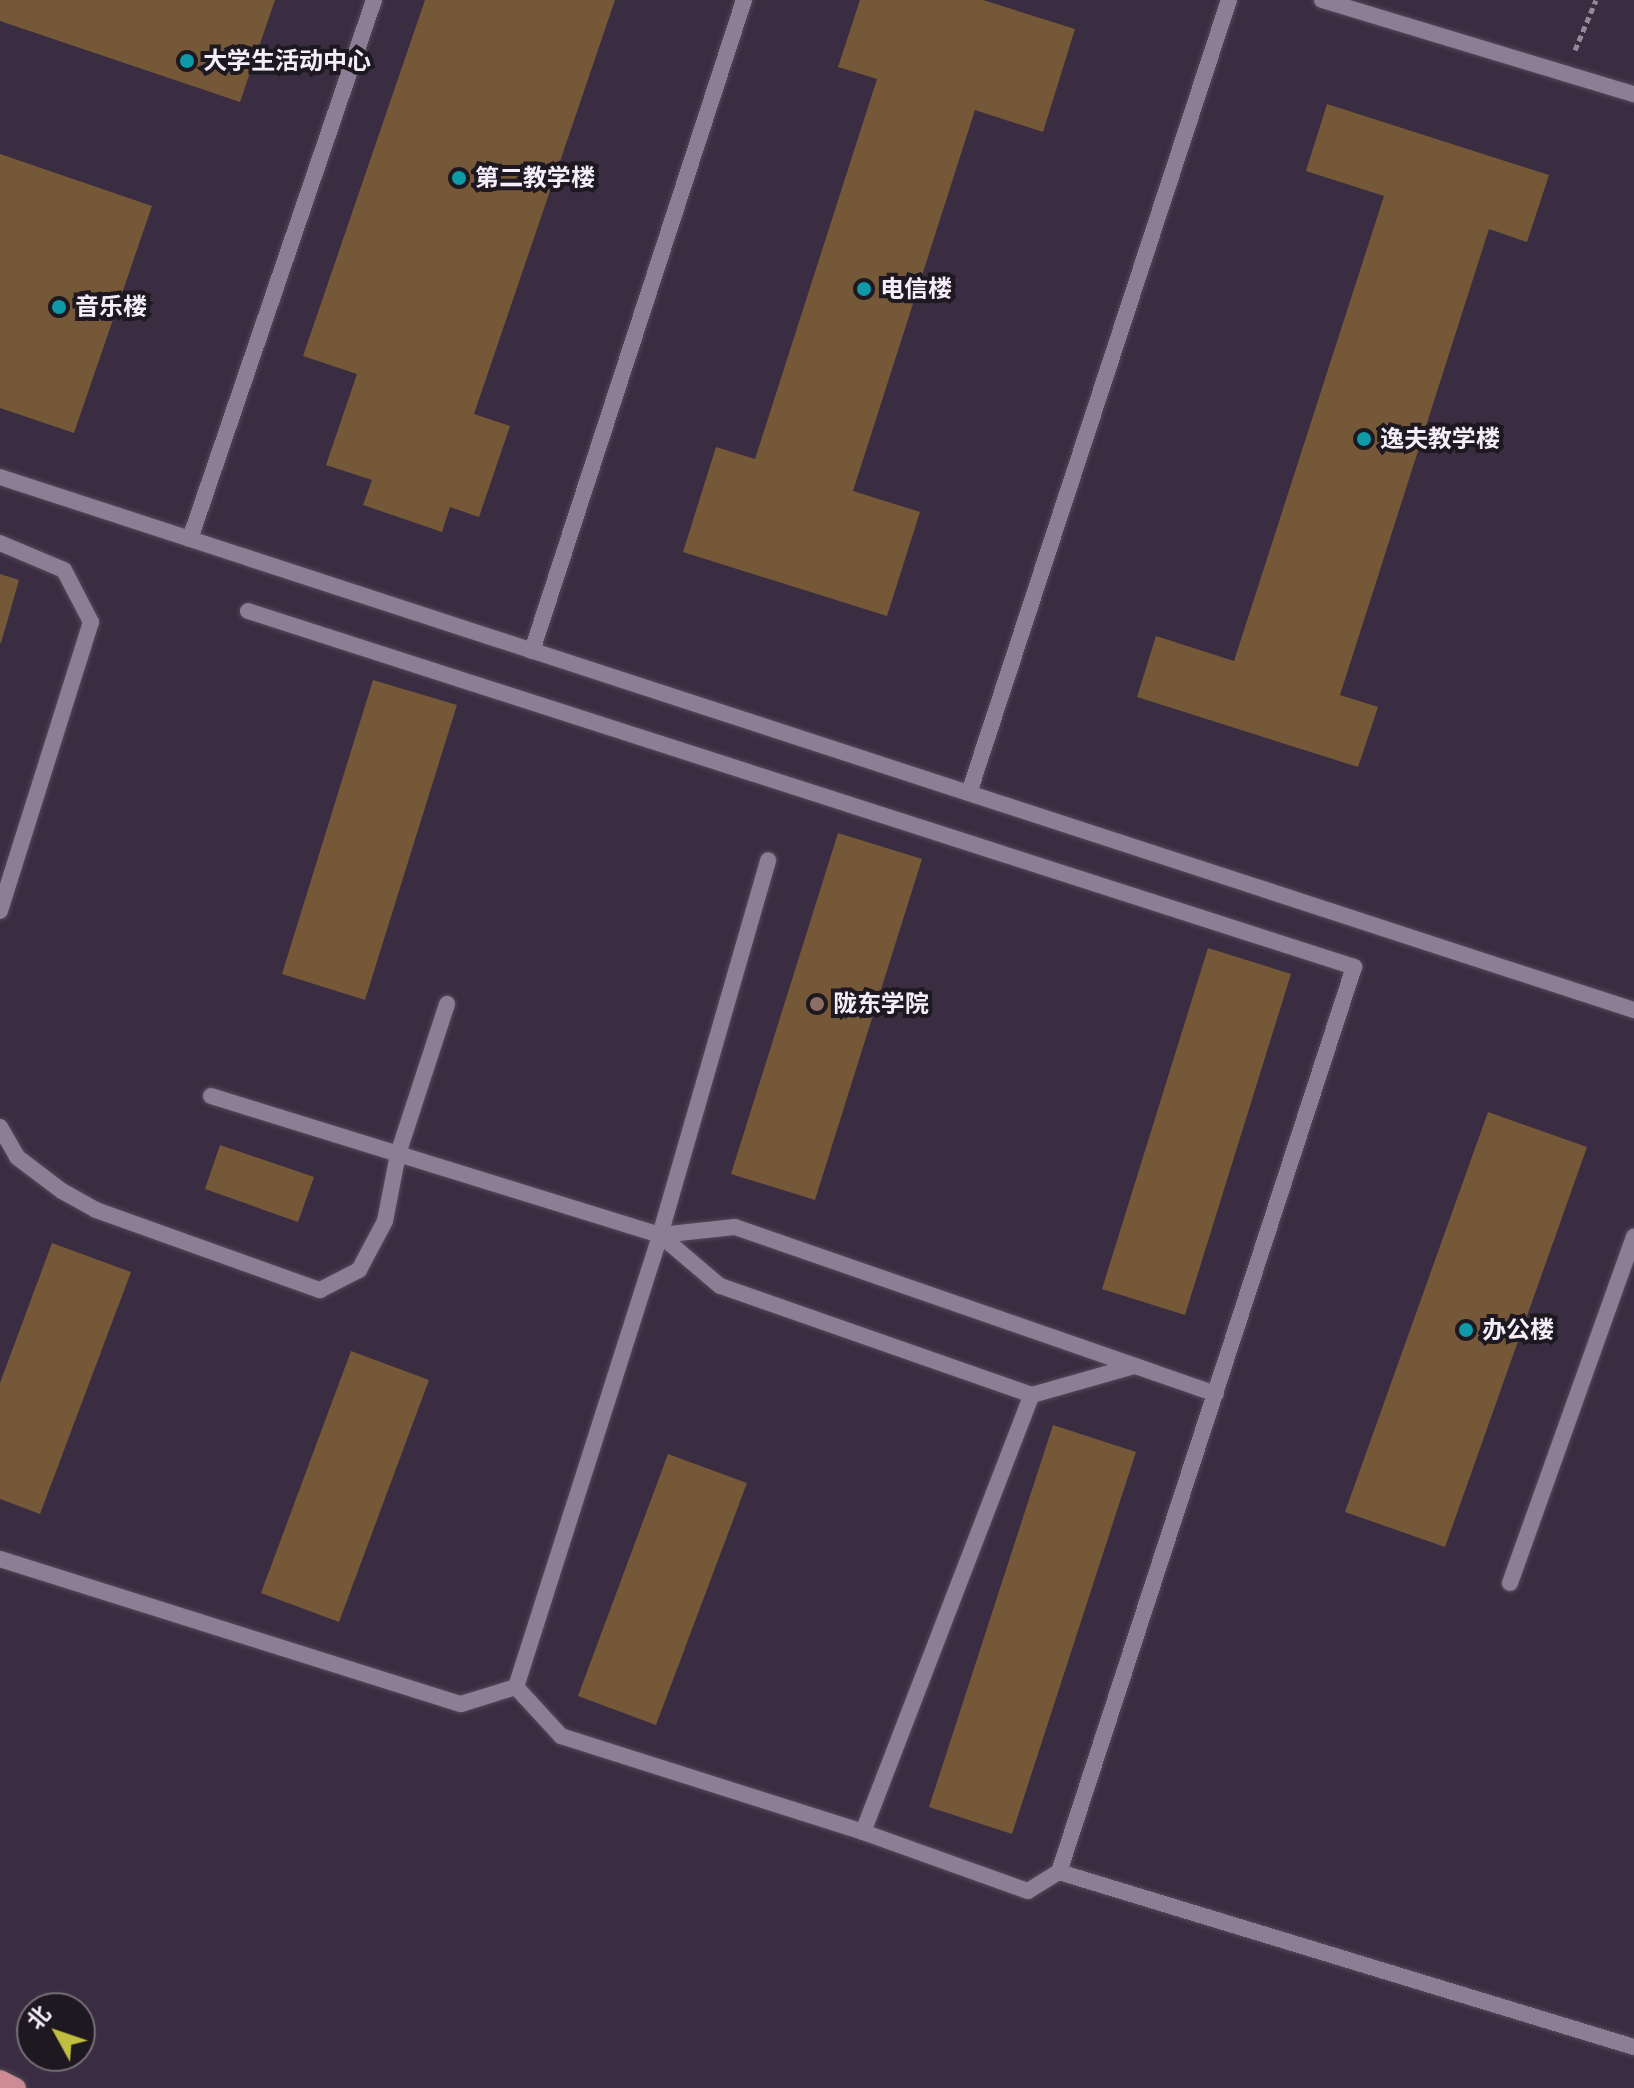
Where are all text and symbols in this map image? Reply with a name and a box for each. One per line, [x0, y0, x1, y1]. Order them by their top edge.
place label: 大学生活动中心 [203, 47, 371, 75]
marker: 大学生活动中心 [178, 52, 196, 70]
place label: 第二教学楼 [475, 164, 595, 192]
marker: 第二教学楼 [450, 169, 468, 187]
place label: 电信楼 [880, 275, 952, 303]
marker: 电信楼 [855, 280, 873, 298]
place label: 音乐楼 [75, 293, 147, 321]
marker: 音乐楼 [50, 298, 68, 316]
place label: 逸夫教学楼 [1380, 425, 1500, 453]
marker: 逸夫教学楼 [1355, 430, 1373, 448]
place label: 陇东学院 [833, 990, 929, 1018]
marker: 陇东学院 [808, 995, 826, 1013]
place label: 办公楼 [1482, 1316, 1554, 1344]
marker: 办公楼 [1457, 1321, 1475, 1339]
north arrow [16, 1992, 96, 2072]
text: 北 [21, 2000, 56, 2035]

